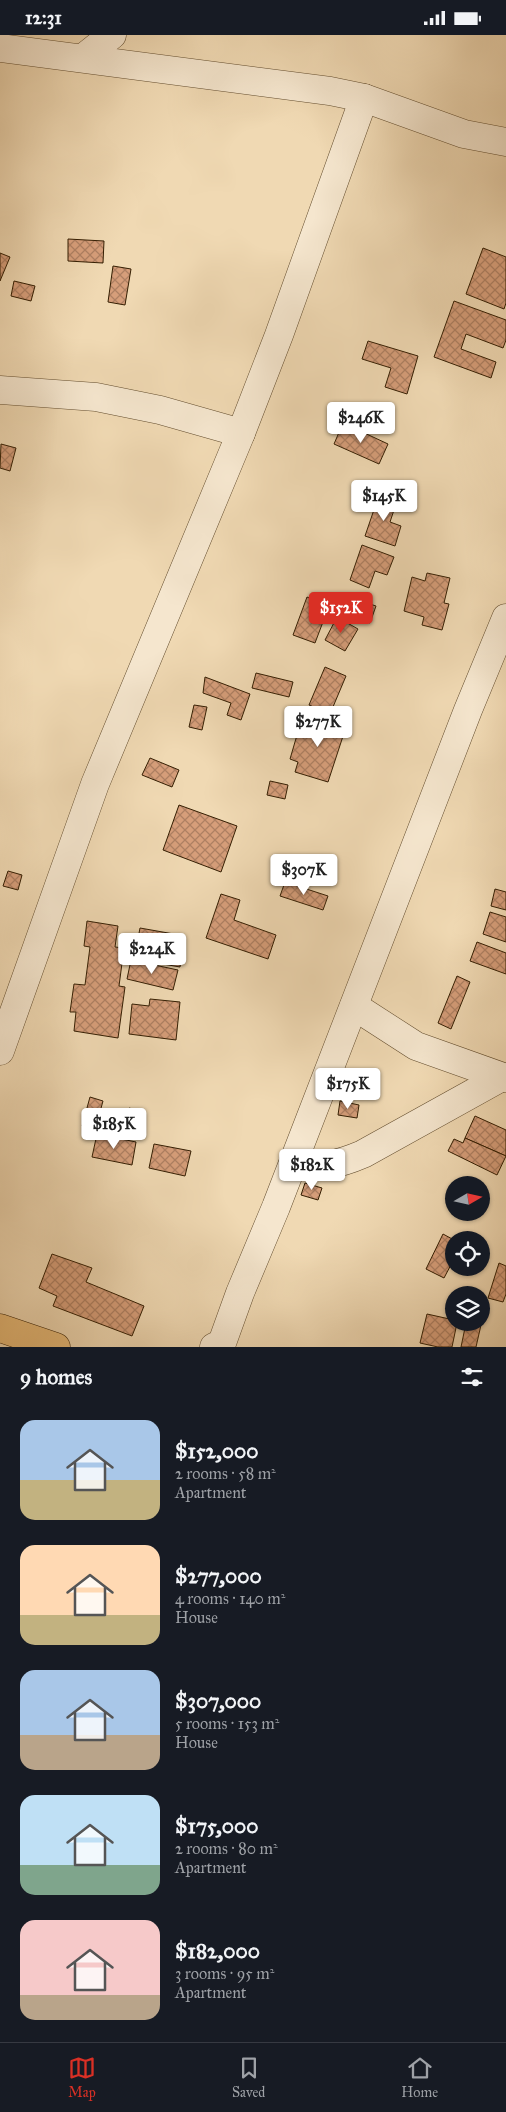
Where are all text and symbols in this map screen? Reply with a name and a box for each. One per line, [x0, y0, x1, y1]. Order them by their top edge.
text: 12:31 [25, 6, 62, 29]
pin: $246K [326, 401, 396, 444]
text: $246K [338, 408, 384, 427]
pin: $145K [349, 479, 419, 522]
text: $145K [362, 486, 406, 505]
pin: $152K [306, 591, 376, 634]
text: $152K [320, 598, 362, 617]
pin: $277K [283, 705, 353, 748]
text: $277K [295, 712, 341, 731]
pin: $307K [269, 853, 339, 896]
text: $307K [281, 860, 327, 879]
pin: $224K [117, 933, 187, 975]
text: $224K [129, 939, 175, 958]
pin: $175K [313, 1067, 383, 1110]
text: $175K [326, 1074, 370, 1093]
pin: $185K [79, 1107, 149, 1150]
text: $185K [92, 1114, 136, 1133]
pin: $182K [277, 1149, 347, 1191]
text: $182K [290, 1155, 334, 1174]
north arrow [445, 1176, 490, 1221]
map controls [445, 1176, 490, 1331]
button: locate [445, 1231, 490, 1276]
button: layers [445, 1286, 490, 1331]
icon: filters [458, 1363, 486, 1391]
text: 9 homes [20, 1364, 92, 1390]
text: $152,000 [175, 1438, 258, 1464]
icon: home [60, 1440, 120, 1500]
text: 2 rooms · 58 m² [175, 1464, 276, 1483]
text: Apartment [175, 1483, 247, 1502]
text: $277,000 [175, 1563, 262, 1589]
icon: home [60, 1565, 120, 1625]
text: 4 rooms · 140 m² [175, 1589, 285, 1608]
text: House [175, 1608, 218, 1627]
text: $307,000 [175, 1688, 261, 1714]
icon: home [60, 1690, 120, 1750]
text: 5 rooms · 153 m² [175, 1714, 279, 1733]
text: House [175, 1733, 218, 1752]
text: $175,000 [175, 1813, 258, 1839]
icon: home [60, 1815, 120, 1875]
text: 2 rooms · 80 m² [175, 1839, 278, 1858]
text: Apartment [175, 1858, 247, 1877]
text: $182,000 [175, 1938, 260, 1964]
icon: home [60, 1940, 120, 2000]
text: 3 rooms · 95 m² [175, 1964, 274, 1983]
text: Apartment [175, 1983, 247, 2002]
tab: Map [68, 2054, 96, 2101]
tab: Saved [232, 2054, 265, 2101]
tab: Home [401, 2054, 438, 2101]

